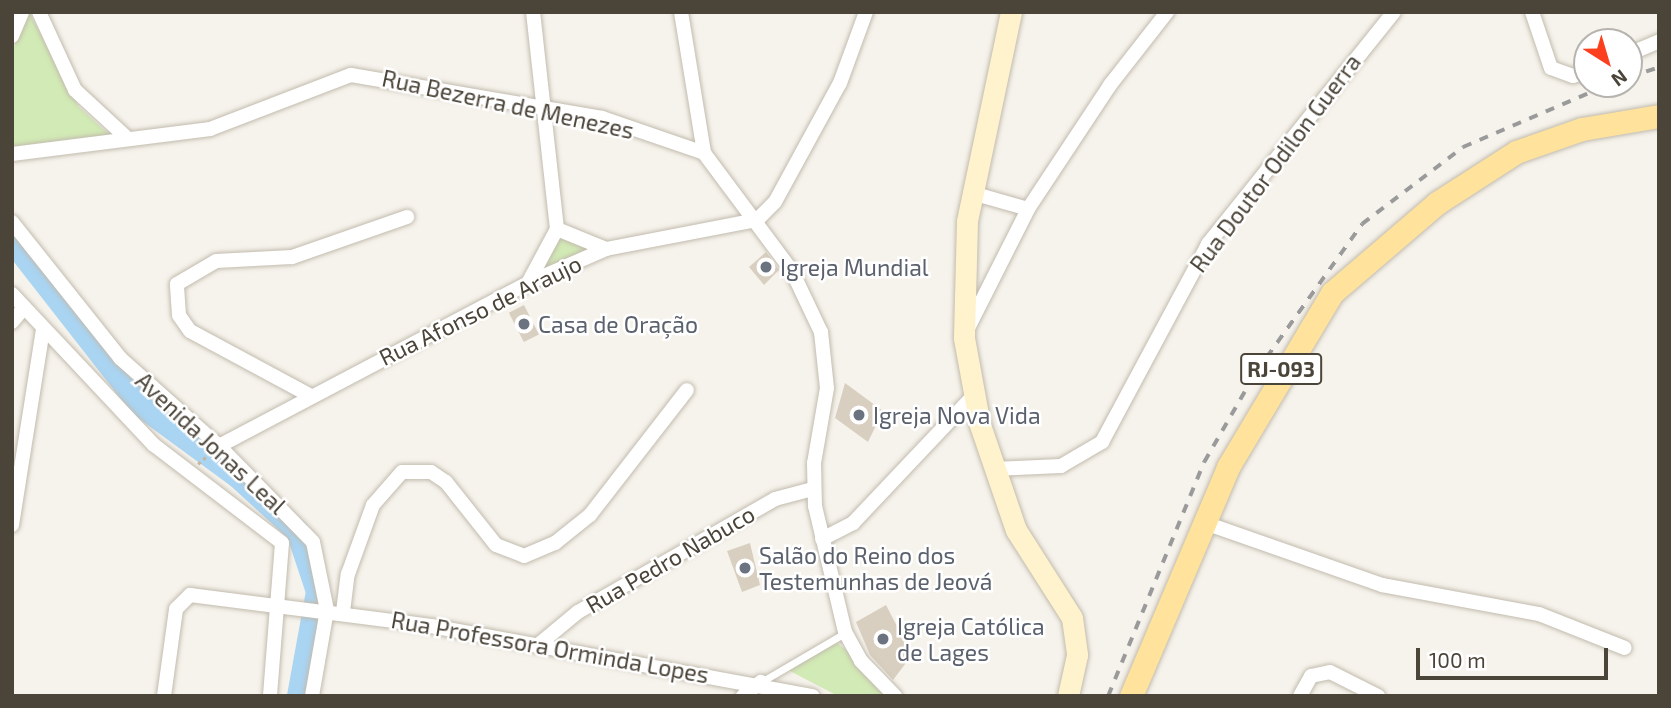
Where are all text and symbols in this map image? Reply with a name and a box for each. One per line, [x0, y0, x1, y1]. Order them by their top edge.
north arrow [1573, 28, 1643, 98]
street label: Rua Doutor Odilon Guerra [1184, 48, 1366, 278]
street label: Rua Bezerra de Menezes [380, 64, 636, 144]
text: N [1607, 65, 1632, 92]
street label: Rua Afonso de Araujo [374, 249, 586, 371]
place label: Igreja Mundial [780, 253, 929, 281]
marker: Igreja Mundial [758, 259, 774, 275]
place label: Casa de Oração [538, 310, 698, 338]
marker: Casa de Oração [516, 316, 532, 332]
road number: RJ-093 [1239, 352, 1323, 386]
street label: Avenida Jonas Leal [130, 366, 292, 520]
place label: Igreja Nova Vida [873, 401, 1041, 429]
marker: Igreja Nova Vida [851, 407, 867, 423]
street label: Rua Pedro Nabuco [581, 499, 759, 619]
place label: Salão do Reino dos Testemunhas de Jeová [759, 541, 993, 595]
marker: Salão do Reino dos Testemunhas de Jeová [737, 560, 753, 576]
street label: Rua Professora Orminda Lopes [389, 605, 711, 689]
place label: Igreja Católica de Lages [897, 612, 1045, 666]
marker: Igreja Católica de Lages [875, 631, 891, 647]
scale bar [1419, 634, 1612, 678]
text: 100 m [1429, 647, 1486, 672]

